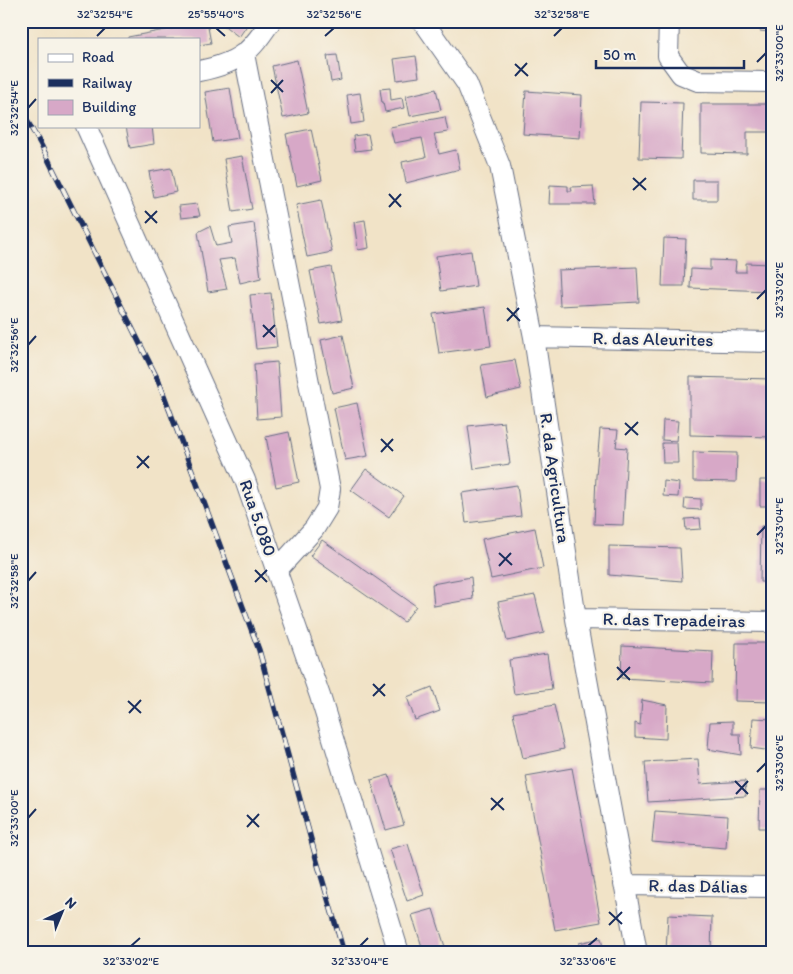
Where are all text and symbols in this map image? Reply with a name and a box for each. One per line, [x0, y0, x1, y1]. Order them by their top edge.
text: 32°32'54"E [77, 7, 133, 21]
text: 25°55'40"S [188, 7, 245, 21]
text: 32°32'56"E [306, 7, 362, 21]
text: 32°32'58"E [534, 7, 590, 21]
text: 32°33'00"E [772, 24, 786, 82]
legend [38, 38, 200, 128]
scale bar [596, 38, 743, 70]
text: 50 m [603, 46, 636, 64]
text: Road [82, 48, 115, 66]
text: Railway [82, 74, 132, 92]
text: 32°32'54"E [7, 80, 21, 136]
text: Building [82, 98, 136, 116]
text: 32°33'02"E [772, 261, 786, 318]
text: 32°32'56"E [7, 317, 21, 373]
street label: R. das Aleurites [592, 327, 714, 351]
street label: R. da Agricultura [535, 411, 575, 545]
street label: Rua 5.080 [235, 477, 281, 559]
text: 32°33'04"E [772, 497, 786, 555]
text: 32°32'58"E [7, 553, 21, 609]
street label: R. das Trepadeiras [602, 608, 746, 632]
text: 32°33'06"E [772, 734, 786, 791]
text: 32°33'00"E [7, 789, 21, 847]
street label: R. das Dálias [648, 874, 748, 898]
north arrow [38, 886, 88, 936]
text: N [61, 894, 80, 912]
text: 32°33'02"E [103, 954, 160, 968]
text: 32°33'04"E [331, 954, 389, 968]
text: 32°33'06"E [560, 954, 617, 968]

